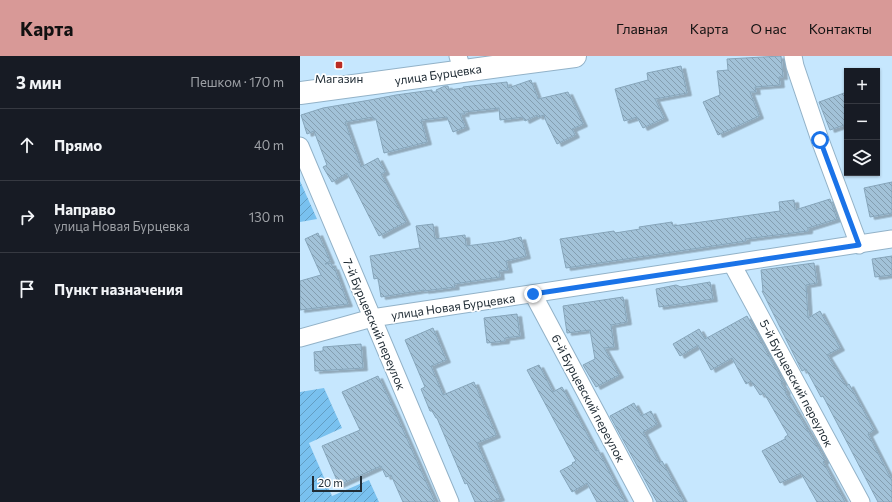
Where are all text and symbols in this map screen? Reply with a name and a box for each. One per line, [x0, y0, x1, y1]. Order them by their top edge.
text: Карта [20, 17, 73, 40]
text: Главная [616, 20, 668, 37]
text: Карта [690, 20, 728, 37]
text: О нас [750, 20, 787, 37]
text: Контакты [809, 20, 872, 37]
marker: Магазин [334, 60, 344, 70]
street label: улица Бурцевка [393, 61, 483, 87]
map controls [844, 68, 880, 176]
button: + [844, 68, 880, 104]
place label: Магазин [315, 71, 363, 85]
text: 3 мин [16, 72, 62, 93]
text: Пешком · 170 m [190, 74, 284, 90]
button: − [844, 104, 880, 140]
route start [811, 131, 829, 149]
icon: ahead [16, 134, 38, 156]
text: Прямо [54, 136, 102, 154]
text: 40 m [254, 137, 284, 153]
button: layers [844, 140, 880, 176]
text: Направо [54, 200, 116, 218]
icon: right [16, 206, 38, 228]
text: 130 m [249, 209, 284, 225]
text: улица Новая Бурцевка [54, 218, 190, 234]
street label: 7-й Бурцевский переулок [341, 256, 409, 393]
icon: arrive [16, 278, 38, 300]
text: Пункт назначения [54, 280, 183, 298]
route end [524, 285, 542, 303]
street label: улица Новая Бурцевка [390, 290, 516, 322]
street label: 5-й Бурцевский переулок [757, 317, 837, 450]
street label: 6-й Бурцевский переулок [549, 332, 629, 465]
scale bar [312, 474, 362, 493]
text: 20 m [318, 476, 343, 489]

